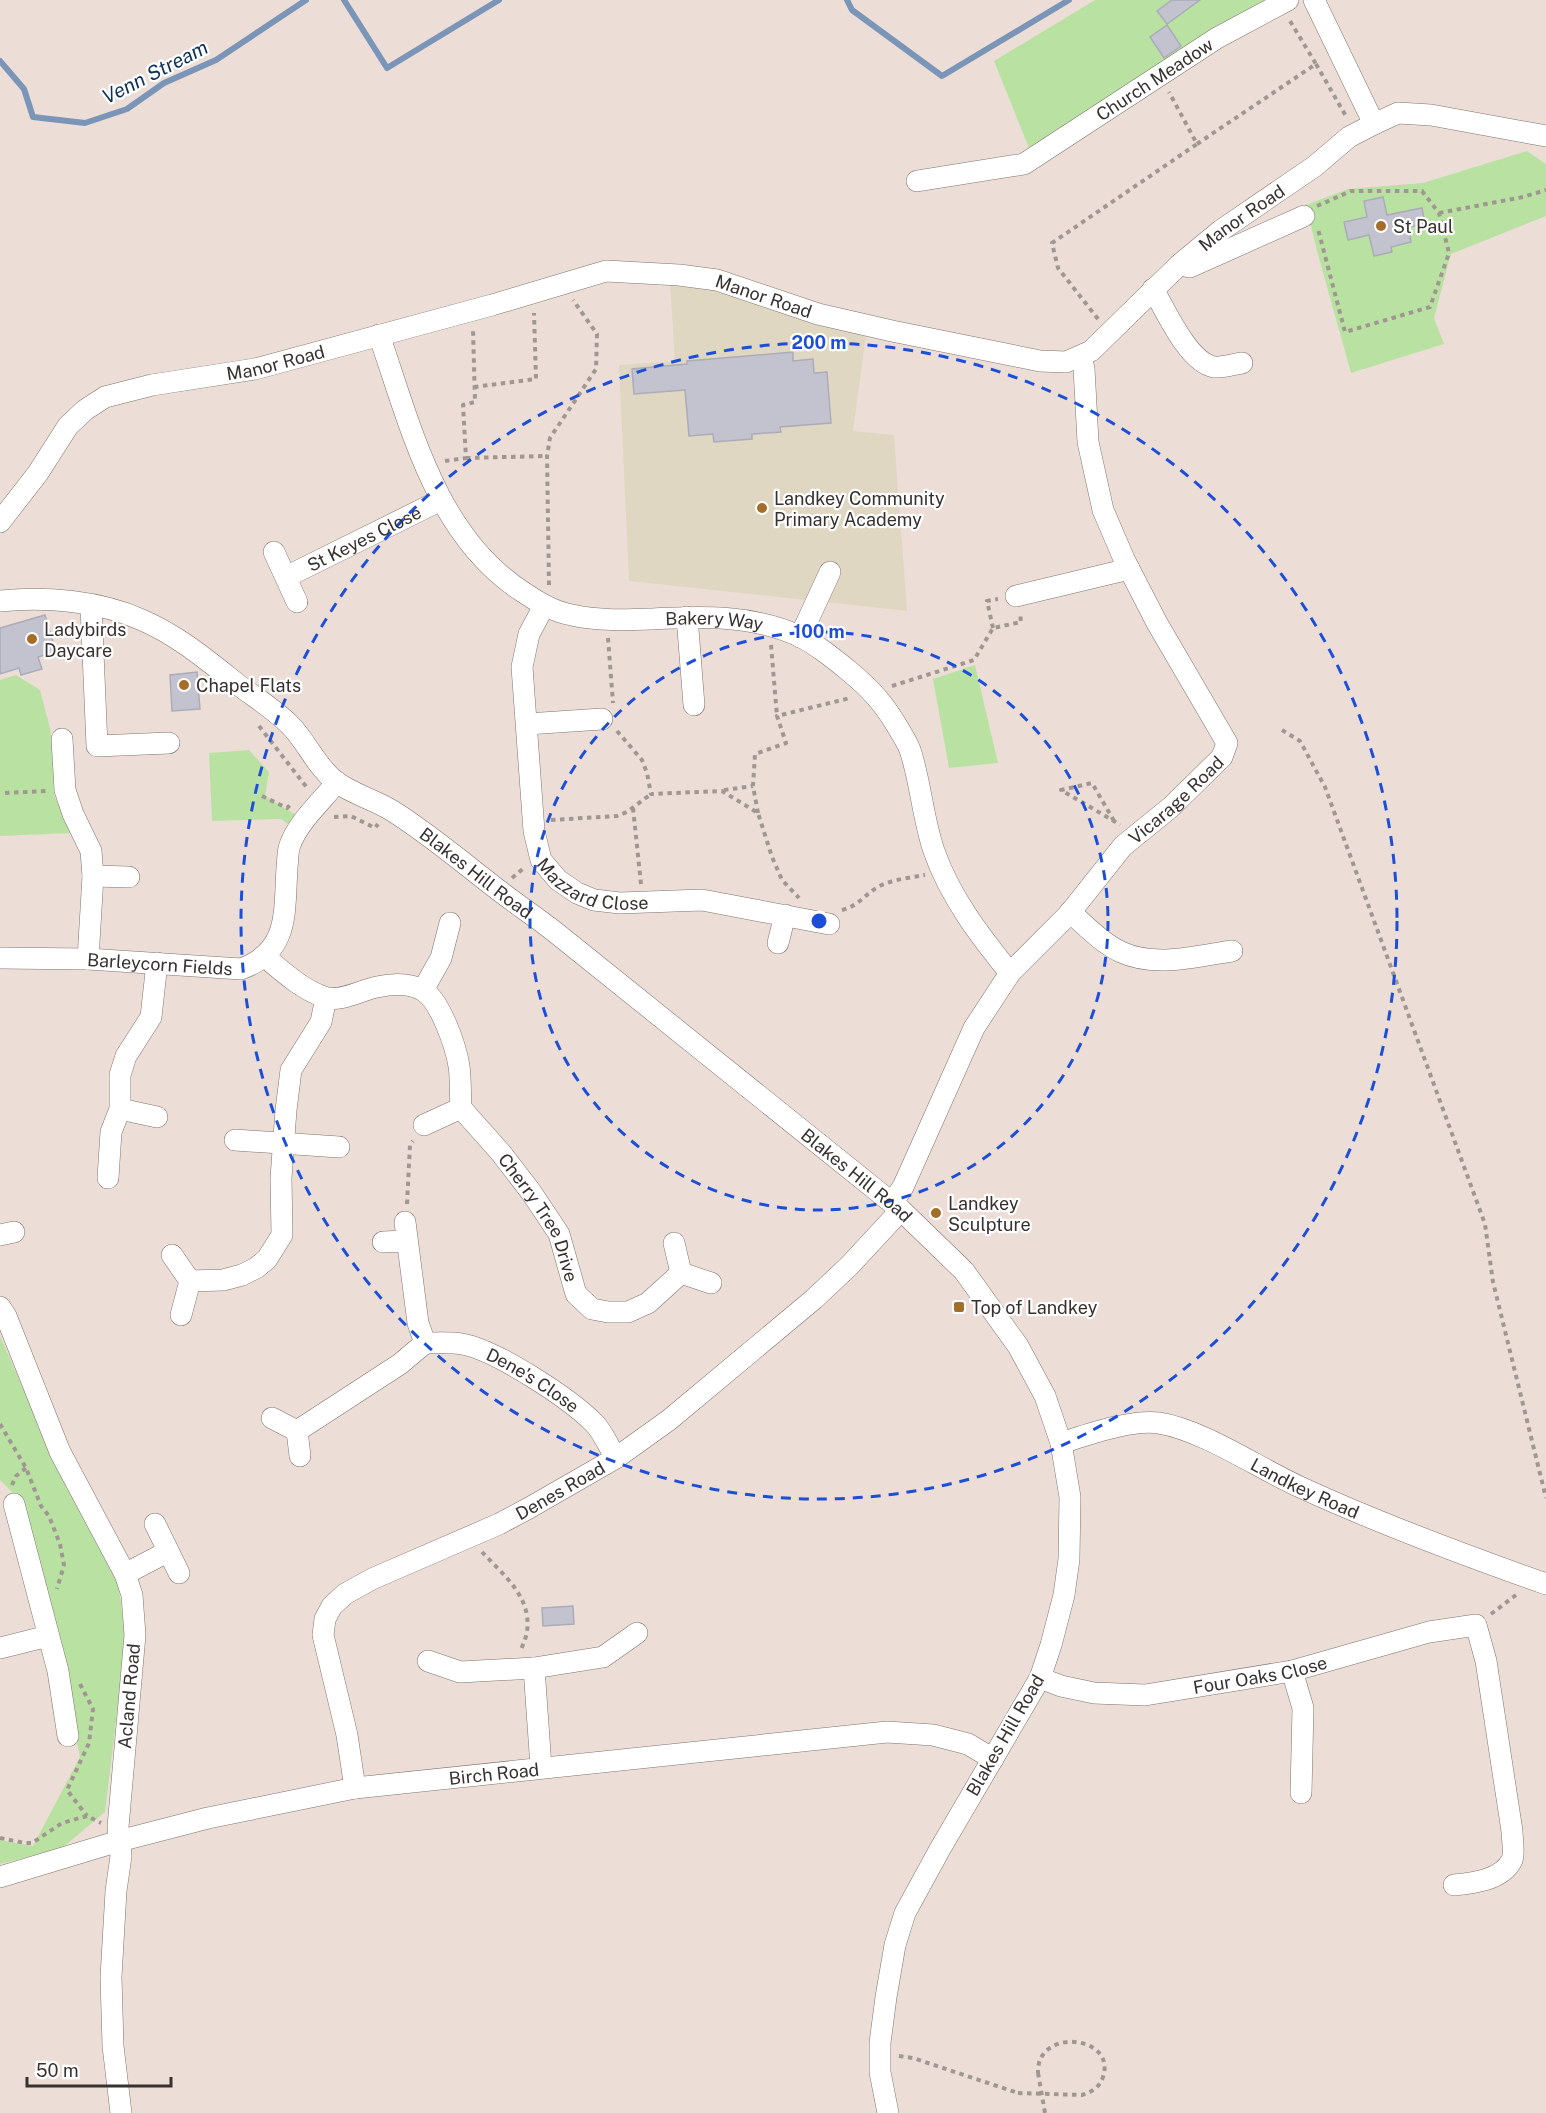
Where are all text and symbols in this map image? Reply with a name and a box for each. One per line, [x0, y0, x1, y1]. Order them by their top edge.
street label: Church Meadow [1092, 33, 1217, 125]
water label: Venn Stream [98, 35, 212, 109]
street label: Manor Road [1194, 180, 1288, 255]
place label: St Paul [1393, 216, 1453, 237]
marker: St Paul [1374, 219, 1388, 233]
street label: Manor Road [713, 270, 815, 322]
text: 200 m [792, 332, 846, 353]
street label: Manor Road [225, 340, 327, 384]
place label: Landkey Community Primary Academy [774, 488, 945, 530]
street label: St Keyes Close [303, 501, 424, 575]
marker: Landkey Community Primary Academy [755, 501, 769, 515]
street label: Bakery Way [665, 607, 766, 634]
place label: Ladybirds Daycare [44, 619, 126, 661]
text: 100 m [793, 621, 845, 642]
marker: Ladybirds Daycare [25, 632, 39, 646]
place label: Chapel Flats [196, 675, 301, 696]
marker: Chapel Flats [177, 678, 191, 692]
street label: Vicarage Road [1124, 751, 1228, 848]
street label: Blakes Hill Road [416, 823, 537, 923]
street label: Mazzard Close [533, 853, 649, 914]
centre of rings [809, 911, 829, 931]
street label: Barleycorn Fields [86, 948, 233, 979]
street label: Blakes Hill Road [797, 1124, 917, 1226]
street label: Cherry Tree Drive [494, 1149, 582, 1284]
place label: Landkey Sculpture [948, 1193, 1031, 1235]
marker: Landkey Sculpture [929, 1206, 943, 1220]
place label: Top of Landkey [971, 1297, 1098, 1318]
marker: Top of Landkey [952, 1300, 966, 1314]
street label: Dene's Close [483, 1343, 584, 1417]
street label: Landkey Road [1247, 1453, 1362, 1522]
street label: Denes Road [512, 1456, 608, 1524]
street label: Acland Road [114, 1642, 144, 1750]
street label: Four Oaks Close [1192, 1651, 1329, 1697]
street label: Blakes Hill Road [962, 1671, 1048, 1799]
street label: Birch Road [448, 1758, 540, 1789]
scale bar [27, 2050, 171, 2088]
text: 50 m [36, 2060, 79, 2081]

